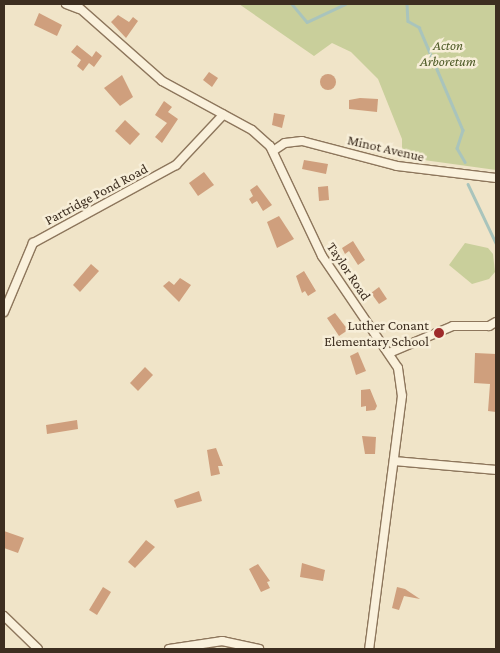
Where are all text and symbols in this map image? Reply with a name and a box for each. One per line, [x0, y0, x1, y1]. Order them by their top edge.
park label: Acton Arboretum [420, 37, 476, 70]
street label: Minot Avenue [346, 131, 426, 165]
street label: Partridge Pond Road [42, 160, 150, 228]
street label: Taylor Road [323, 239, 375, 303]
place label: Luther Conant Elementary School [324, 317, 429, 350]
marker: Luther Conant Elementary School [433, 327, 445, 339]

